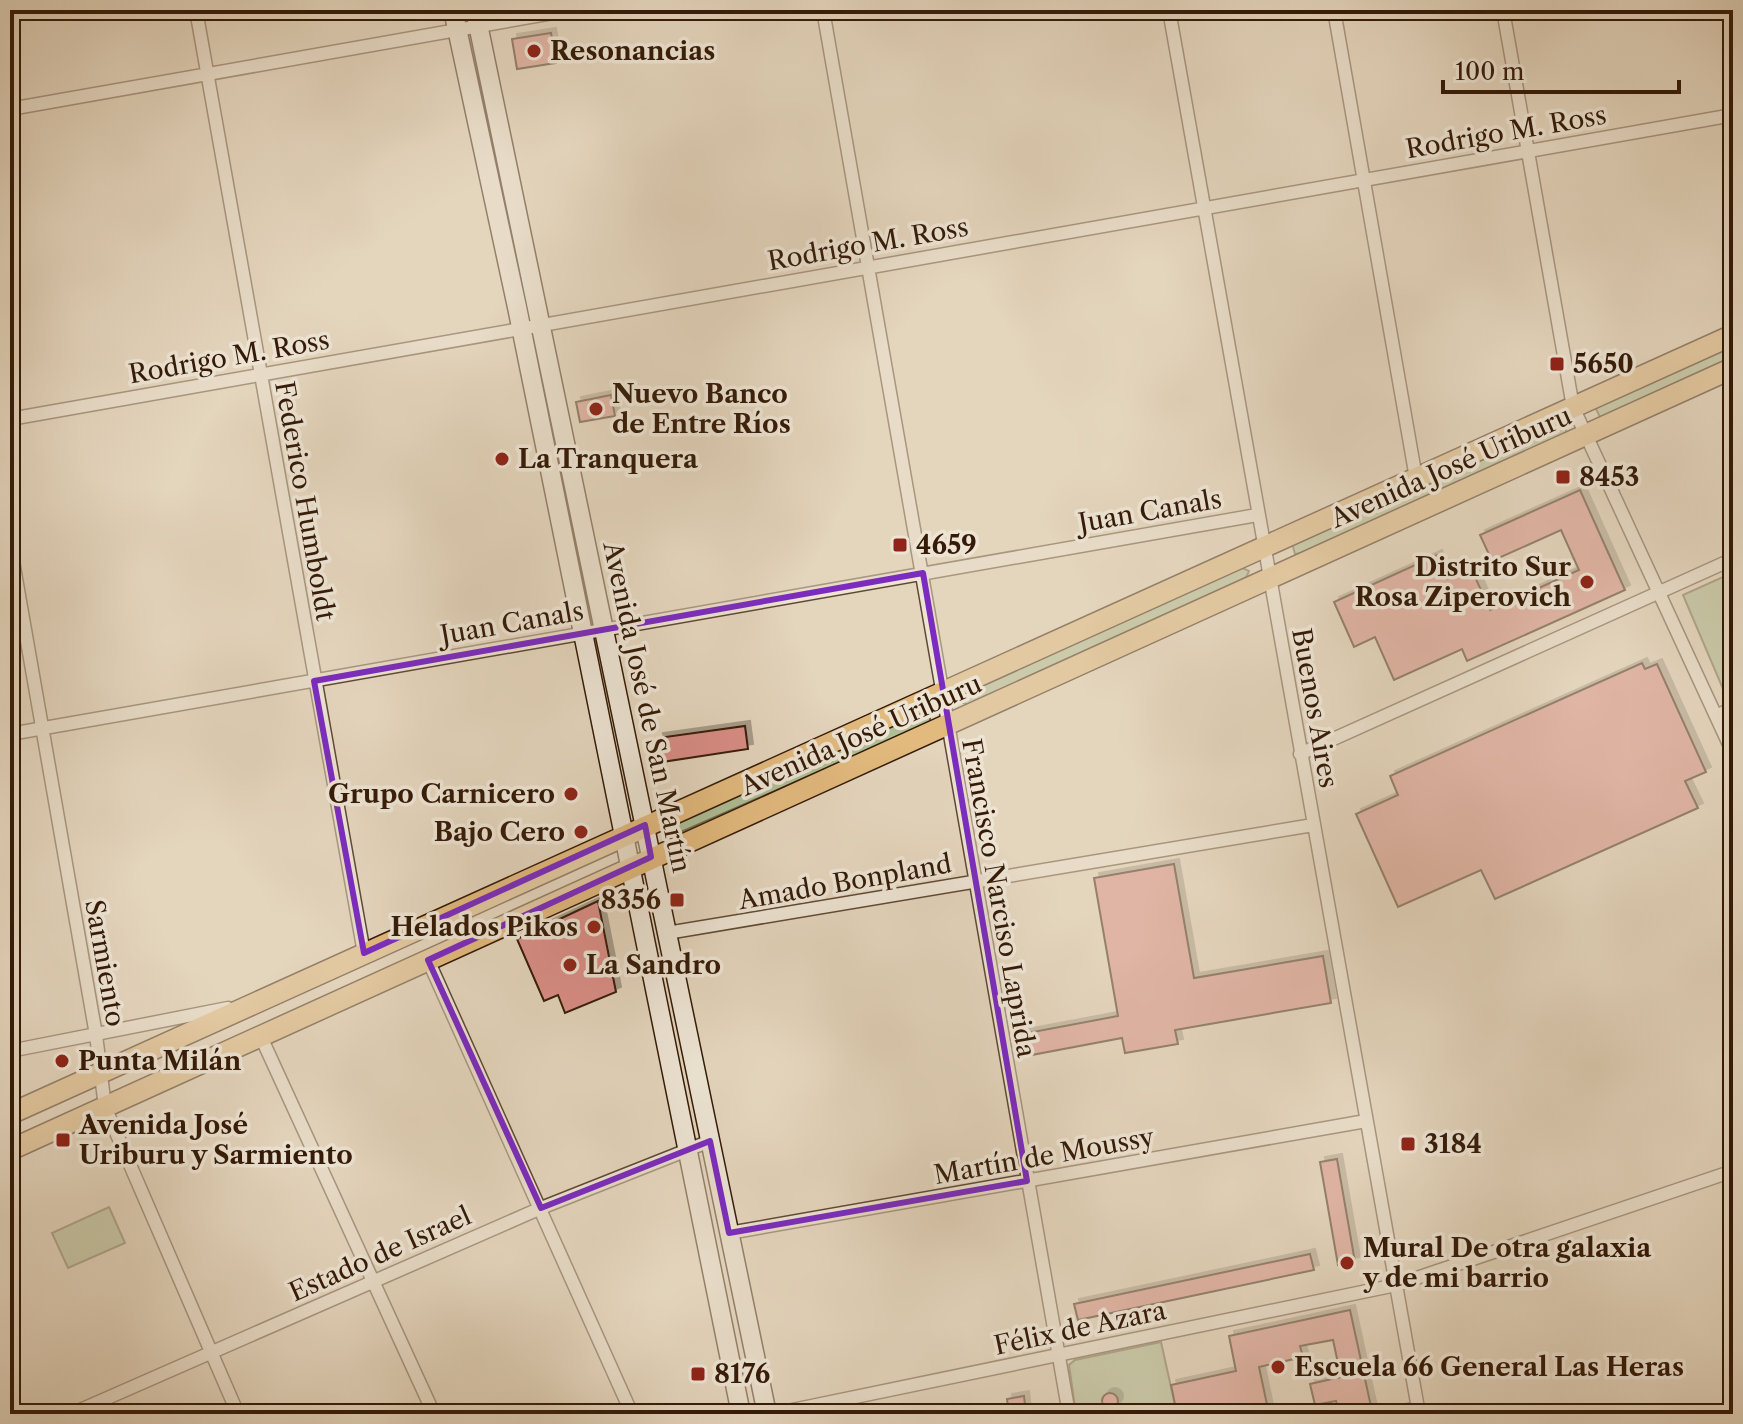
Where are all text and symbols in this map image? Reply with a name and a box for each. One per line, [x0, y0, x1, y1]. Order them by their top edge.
place label: Resonancias [550, 35, 715, 67]
marker: Resonancias [525, 42, 543, 60]
scale bar [1443, 44, 1679, 94]
text: 100 m [1455, 57, 1524, 86]
street label: Rodrigo M. Ross [1403, 99, 1609, 165]
street label: Rodrigo M. Ross [765, 211, 971, 277]
street label: Rodrigo M. Ross [126, 324, 332, 390]
place label: 5650 [1573, 348, 1634, 380]
marker: 5650 [1548, 355, 1566, 373]
place label: Nuevo Banco de Entre Ríos [612, 378, 791, 440]
street label: Federico Humboldt [268, 379, 342, 624]
street label: Avenida José Uriburu [1325, 399, 1576, 535]
marker: Nuevo Banco de Entre Ríos [587, 400, 605, 418]
place label: La Tranquera [518, 443, 699, 475]
marker: La Tranquera [493, 450, 511, 468]
place label: 8453 [1579, 461, 1639, 493]
marker: 8453 [1554, 468, 1572, 486]
street label: Juan Canals [1072, 483, 1224, 540]
place label: 4659 [916, 529, 977, 561]
marker: 4659 [891, 536, 909, 554]
street label: Avenida José de San Martín [596, 538, 698, 875]
place label: Distrito Sur Rosa Ziperovich [1355, 551, 1571, 613]
marker: Distrito Sur Rosa Ziperovich [1578, 573, 1596, 591]
street label: Juan Canals [434, 595, 586, 652]
street label: Buenos Aires [1285, 626, 1345, 790]
street label: Avenida José Uriburu [735, 667, 986, 803]
street label: Francisco Narciso Laprida [955, 736, 1043, 1060]
place label: Grupo Carnicero [328, 778, 555, 810]
marker: Grupo Carnicero [562, 785, 580, 803]
place label: Bajo Cero [434, 816, 565, 848]
marker: Bajo Cero [572, 823, 590, 841]
street label: Amado Bonpland [735, 847, 954, 917]
place label: 8356 [600, 884, 661, 916]
marker: 8356 [668, 891, 686, 909]
street label: Sarmiento [78, 897, 132, 1029]
place label: Helados Pikos [391, 911, 578, 943]
marker: Helados Pikos [585, 918, 603, 936]
place label: La Sandro [586, 949, 721, 981]
marker: La Sandro [561, 956, 579, 974]
place label: Punta Milán [78, 1045, 242, 1077]
marker: Punta Milán [53, 1052, 71, 1070]
place label: Avenida José Uriburu y Sarmiento [78, 1109, 353, 1171]
street label: Martín de Moussy [931, 1121, 1157, 1191]
place label: 3184 [1424, 1128, 1482, 1160]
marker: Avenida José Uriburu y Sarmiento [54, 1131, 72, 1149]
marker: 3184 [1399, 1135, 1417, 1153]
street label: Estado de Israel [284, 1199, 476, 1308]
place label: Mural De otra galaxia y de mi barrio [1362, 1232, 1652, 1294]
marker: Mural De otra galaxia y de mi barrio [1338, 1254, 1356, 1272]
street label: Félix de Azara [991, 1294, 1169, 1362]
place label: Escuela 66 General Las Heras [1294, 1351, 1684, 1383]
place label: 8176 [714, 1358, 770, 1390]
marker: Escuela 66 General Las Heras [1269, 1358, 1287, 1376]
marker: 8176 [689, 1365, 707, 1383]

